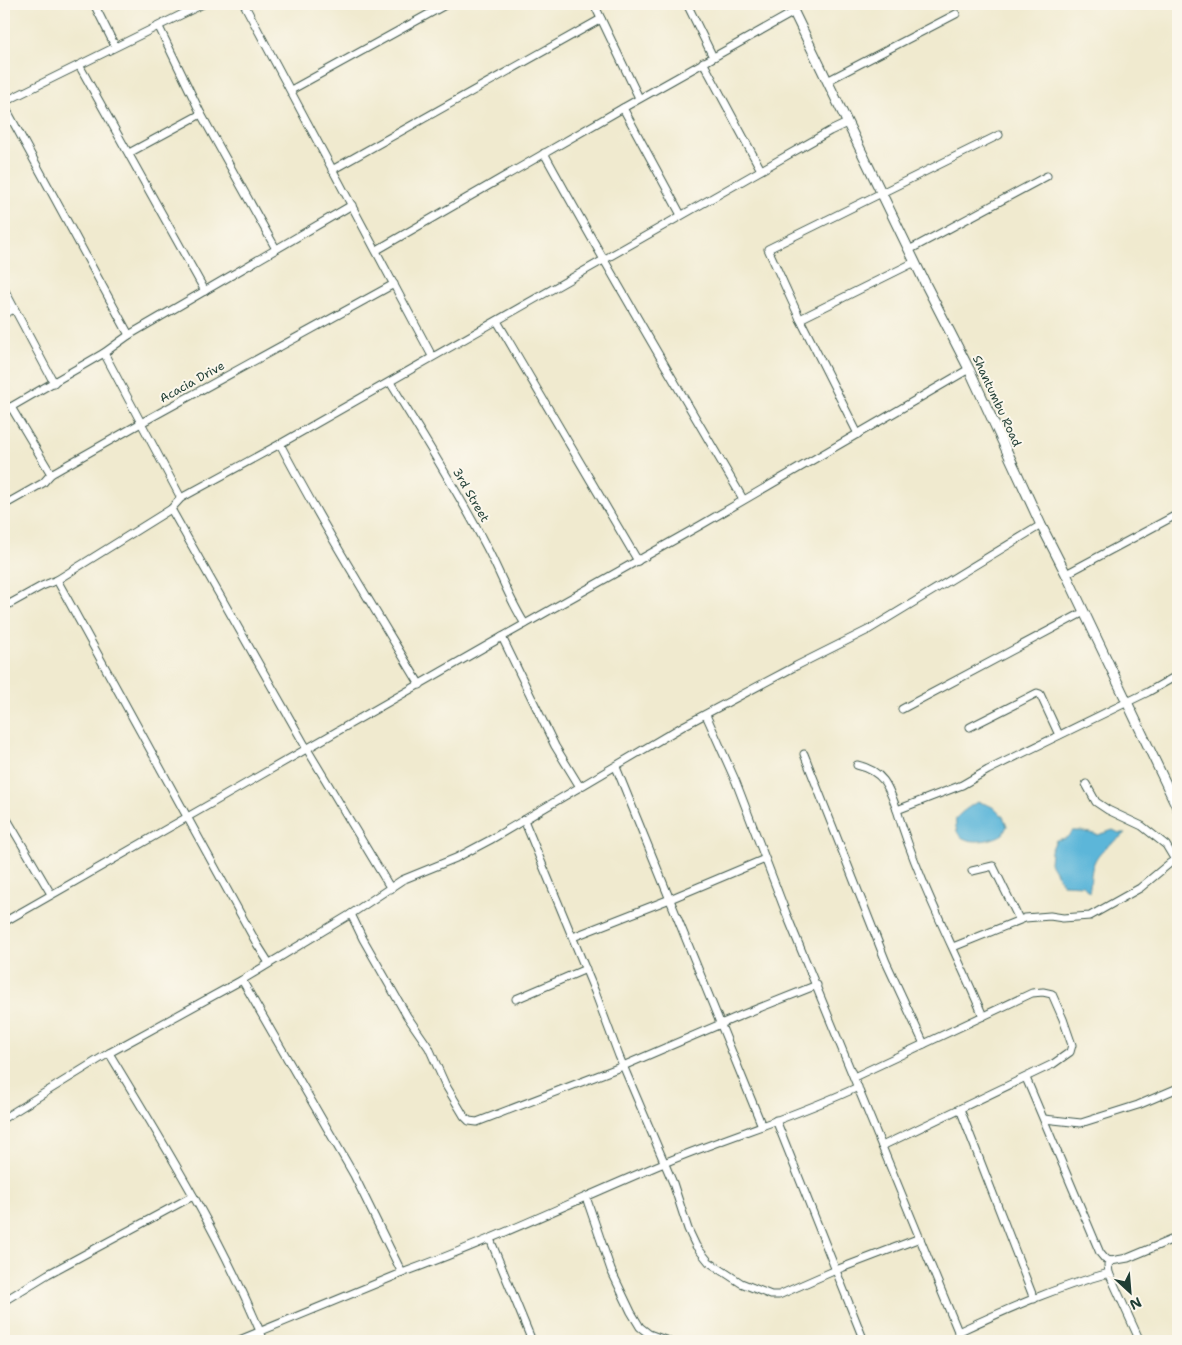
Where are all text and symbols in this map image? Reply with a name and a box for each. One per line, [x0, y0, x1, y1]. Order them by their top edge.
street label: Shantumbu Road [969, 353, 1025, 450]
street label: Acacia Drive [157, 357, 227, 406]
street label: 3rd Street [449, 465, 493, 525]
north arrow [1104, 1268, 1154, 1318]
text: N [1127, 1293, 1145, 1314]

